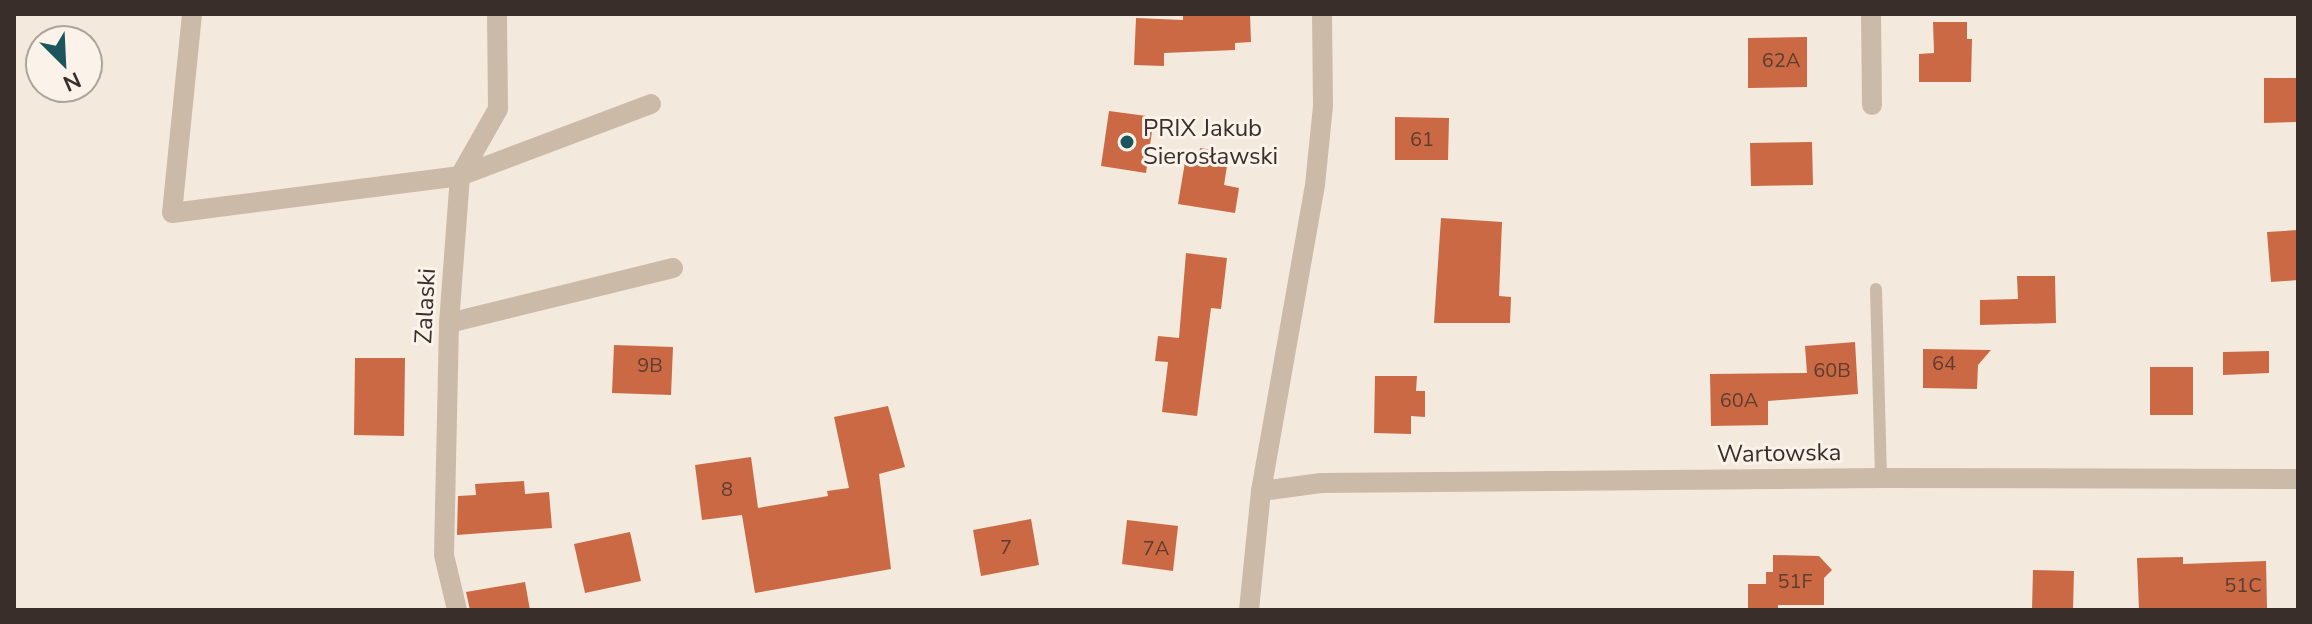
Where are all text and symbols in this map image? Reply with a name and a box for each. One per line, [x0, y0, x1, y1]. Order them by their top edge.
north arrow [24, 24, 104, 104]
house number: 62A [1762, 47, 1801, 74]
text: N [58, 64, 85, 98]
place label: PRIX Jakub Sierosławski [1143, 112, 1278, 172]
house number: 61 [1410, 126, 1434, 153]
marker: PRIX Jakub Sierosławski [1118, 133, 1136, 151]
street label: Zalaski [407, 267, 443, 345]
house number: 64 [1932, 350, 1956, 377]
house number: 9B [637, 352, 663, 379]
house number: 60B [1813, 357, 1851, 384]
house number: 60A [1720, 387, 1759, 414]
street label: Wartowska [1716, 436, 1842, 470]
house number: 8 [721, 476, 733, 503]
house number: 7 [1000, 534, 1012, 561]
house number: 7A [1143, 535, 1170, 562]
house number: 51F [1778, 568, 1813, 595]
house number: 51C [2224, 572, 2262, 599]

